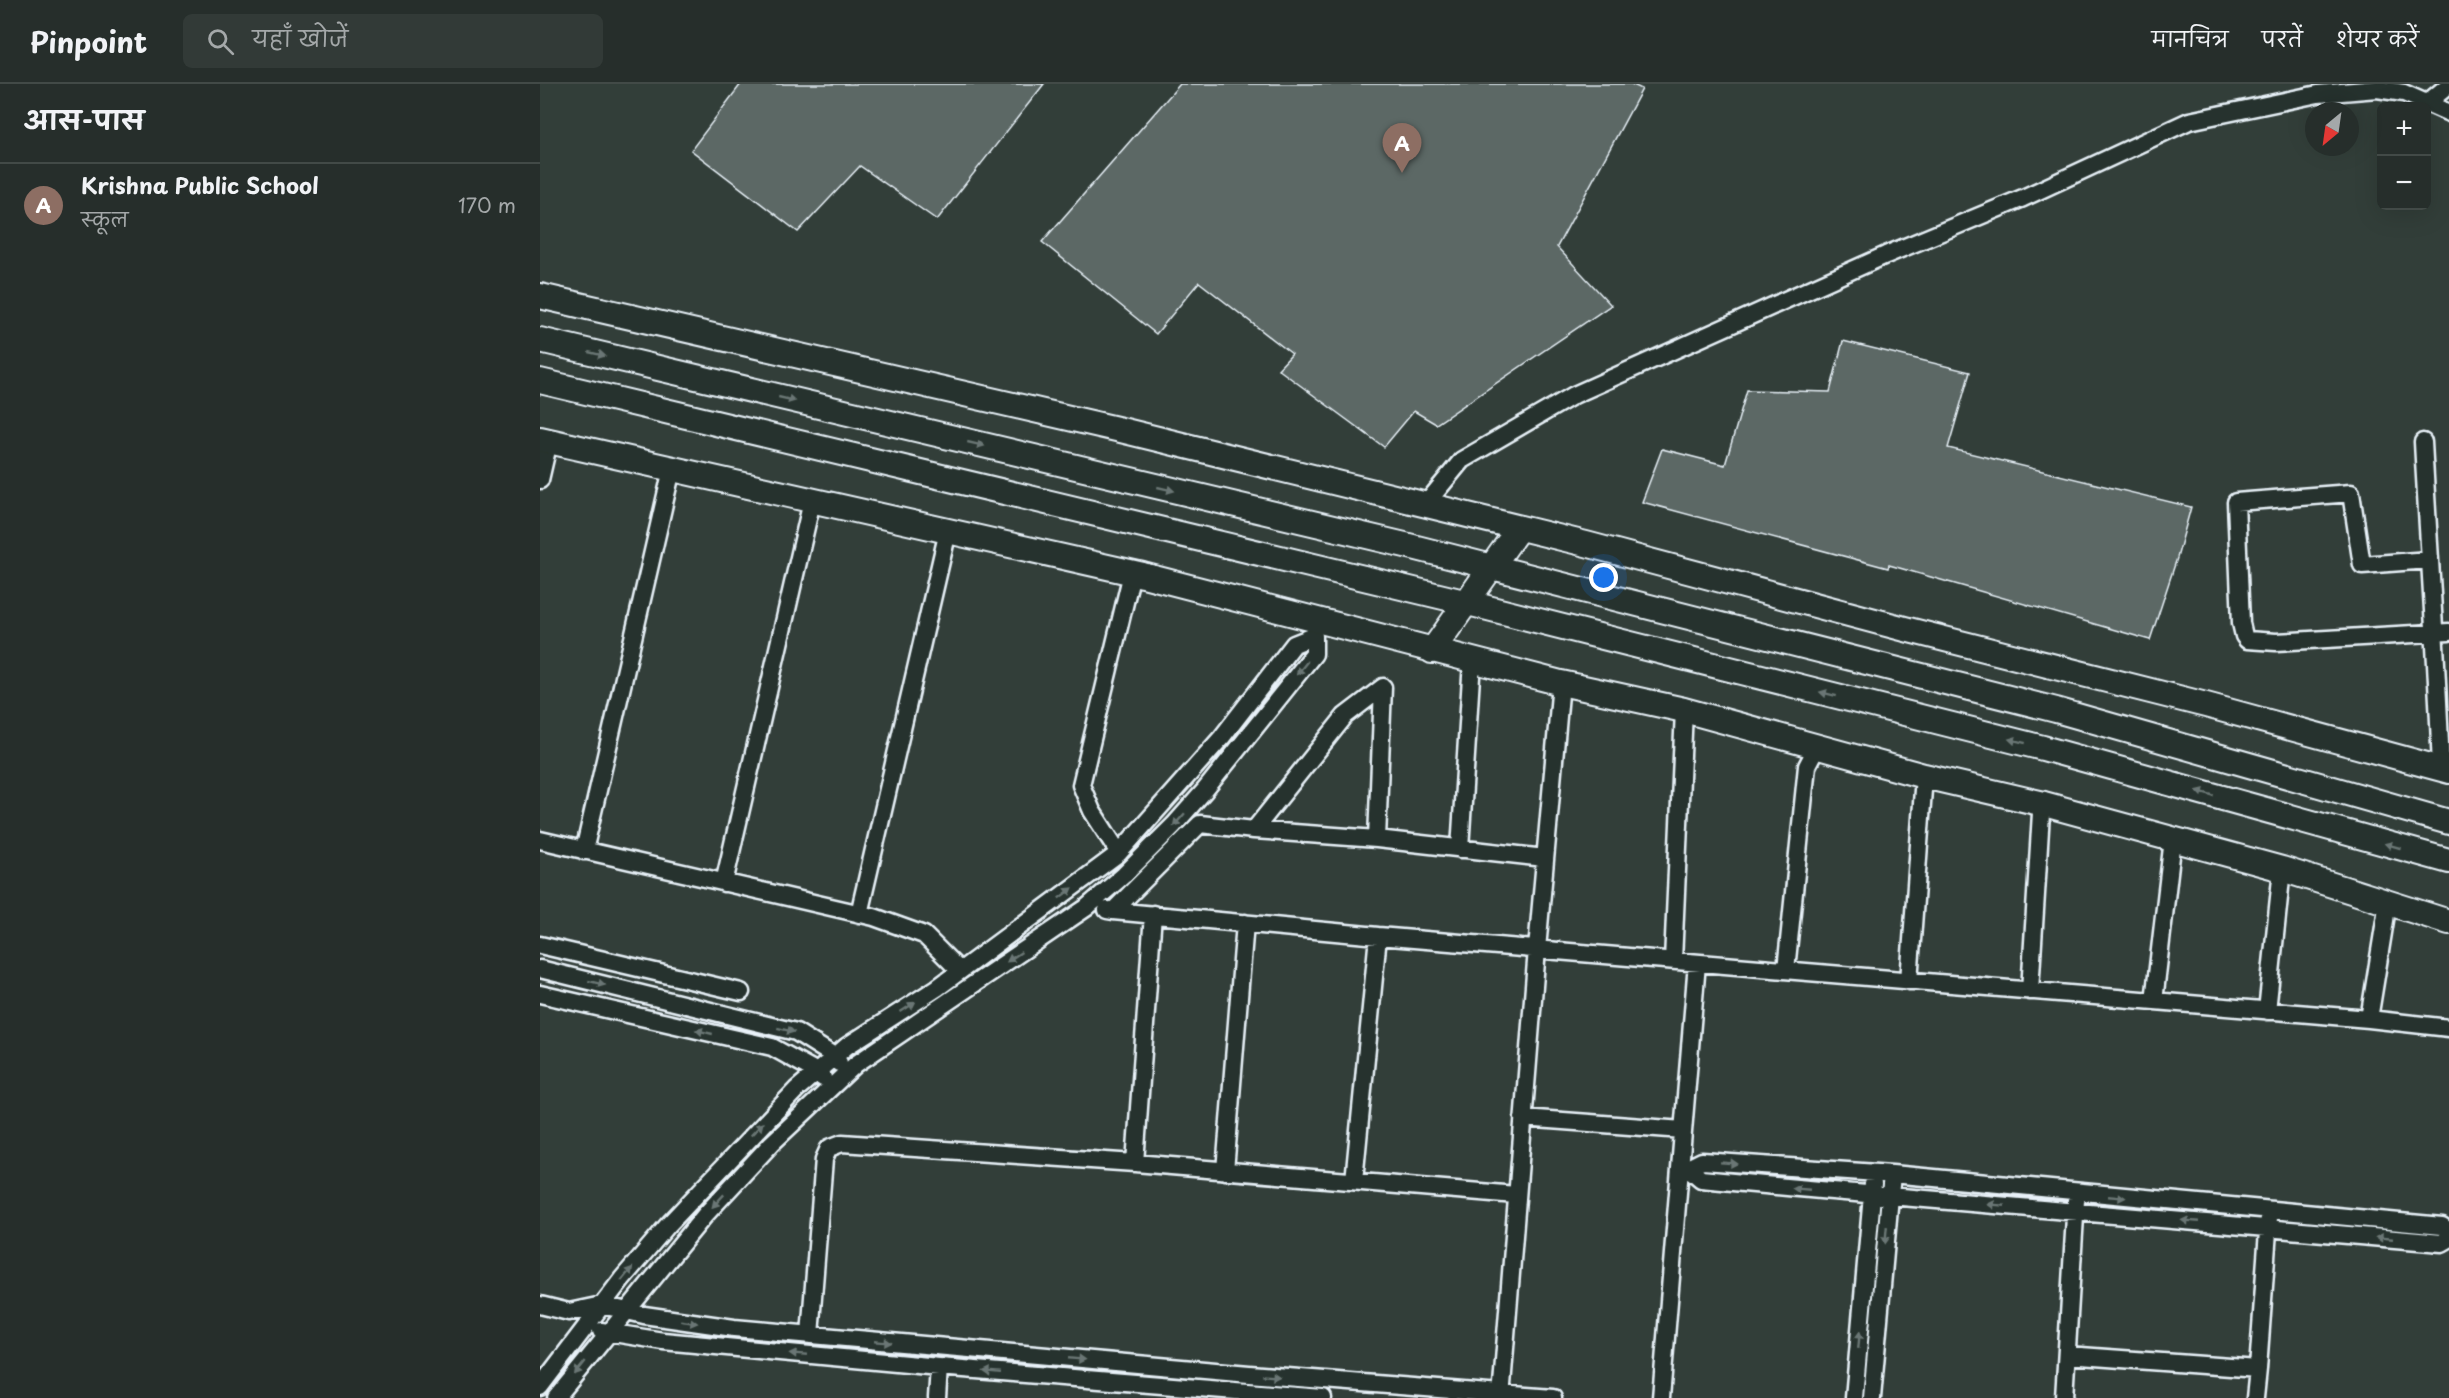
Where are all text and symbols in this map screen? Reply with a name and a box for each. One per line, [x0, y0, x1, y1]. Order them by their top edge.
search box [183, 14, 603, 68]
text: Pinpoint [30, 20, 147, 63]
text: यहाँ खोजें [252, 21, 348, 54]
text: मानचित्र [2152, 22, 2229, 54]
text: परतें [2262, 22, 2303, 54]
text: शेयर करें [2336, 22, 2419, 54]
icon: search [204, 25, 237, 58]
text: आस-पास [24, 100, 144, 139]
north arrow [2305, 102, 2359, 156]
map controls [2377, 102, 2431, 210]
button: + [2377, 102, 2431, 156]
pin: A [1382, 124, 1422, 173]
button: − [2377, 156, 2431, 210]
text: Krishna Public School [81, 168, 319, 201]
text: A [36, 190, 51, 220]
text: 170 m [458, 190, 516, 220]
text: स्कूल [81, 204, 129, 234]
one-way arrow [588, 349, 606, 359]
one-way arrow [777, 394, 796, 404]
one-way arrow [967, 439, 986, 449]
one-way arrow [1157, 484, 1175, 494]
your location [1589, 563, 1618, 592]
one-way arrow [1297, 661, 1309, 676]
one-way arrow [1819, 688, 1837, 698]
one-way arrow [2008, 736, 2026, 746]
one-way arrow [2196, 788, 2214, 797]
one-way arrow [1172, 812, 1186, 827]
one-way arrow [2384, 840, 2402, 850]
one-way arrow [1059, 888, 1074, 900]
one-way arrow [1006, 951, 1022, 963]
one-way arrow [588, 979, 606, 989]
one-way arrow [900, 1001, 916, 1012]
one-way arrow [695, 1026, 713, 1036]
one-way arrow [777, 1026, 795, 1035]
one-way arrow [750, 1123, 764, 1137]
one-way arrow [1719, 1158, 1738, 1168]
one-way arrow [1792, 1184, 1811, 1194]
one-way arrow [2107, 1192, 2126, 1201]
one-way arrow [711, 1194, 725, 1208]
one-way arrow [1986, 1200, 2005, 1210]
one-way arrow [2180, 1216, 2199, 1226]
one-way arrow [1881, 1226, 1891, 1245]
one-way arrow [2375, 1233, 2394, 1243]
one-way arrow [620, 1266, 633, 1282]
one-way arrow [679, 1317, 698, 1326]
one-way arrow [1854, 1330, 1864, 1349]
one-way arrow [873, 1337, 892, 1346]
one-way arrow [789, 1349, 808, 1359]
one-way arrow [1067, 1354, 1086, 1364]
one-way arrow [574, 1360, 587, 1375]
one-way arrow [983, 1367, 1002, 1376]
one-way arrow [1262, 1371, 1281, 1380]

